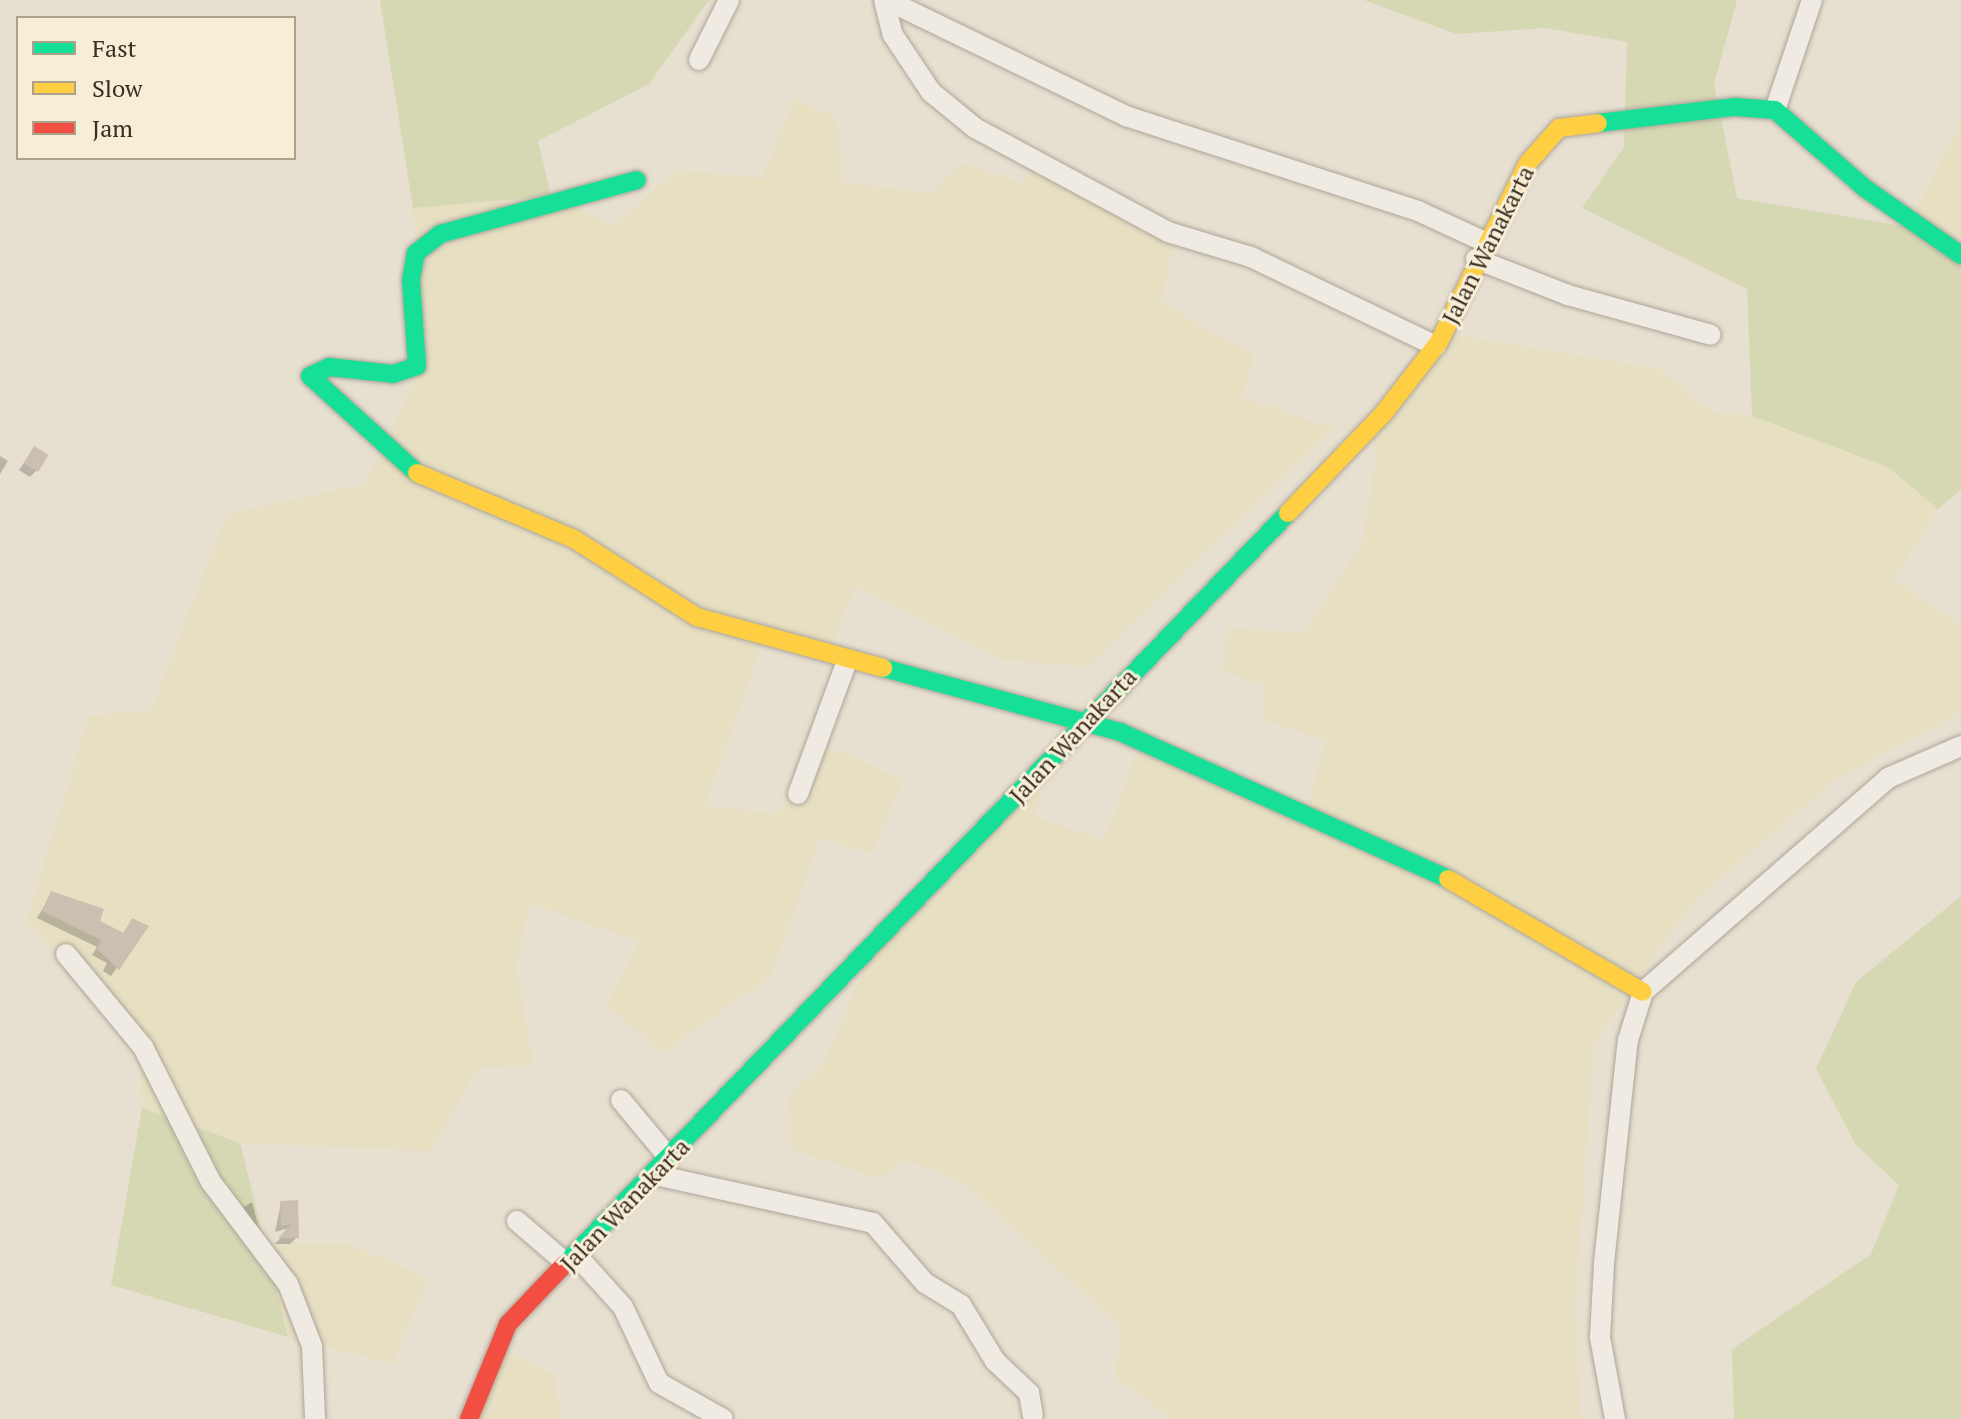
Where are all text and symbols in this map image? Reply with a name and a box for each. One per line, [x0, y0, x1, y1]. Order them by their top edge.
legend [16, 16, 296, 160]
text: Fast [92, 32, 136, 64]
text: Slow [92, 72, 143, 104]
text: Jam [92, 112, 133, 144]
street label: Jalan Wanakarta [1436, 161, 1540, 329]
street label: Jalan Wanakarta [1003, 663, 1143, 809]
street label: Jalan Wanakarta [554, 1132, 696, 1278]

